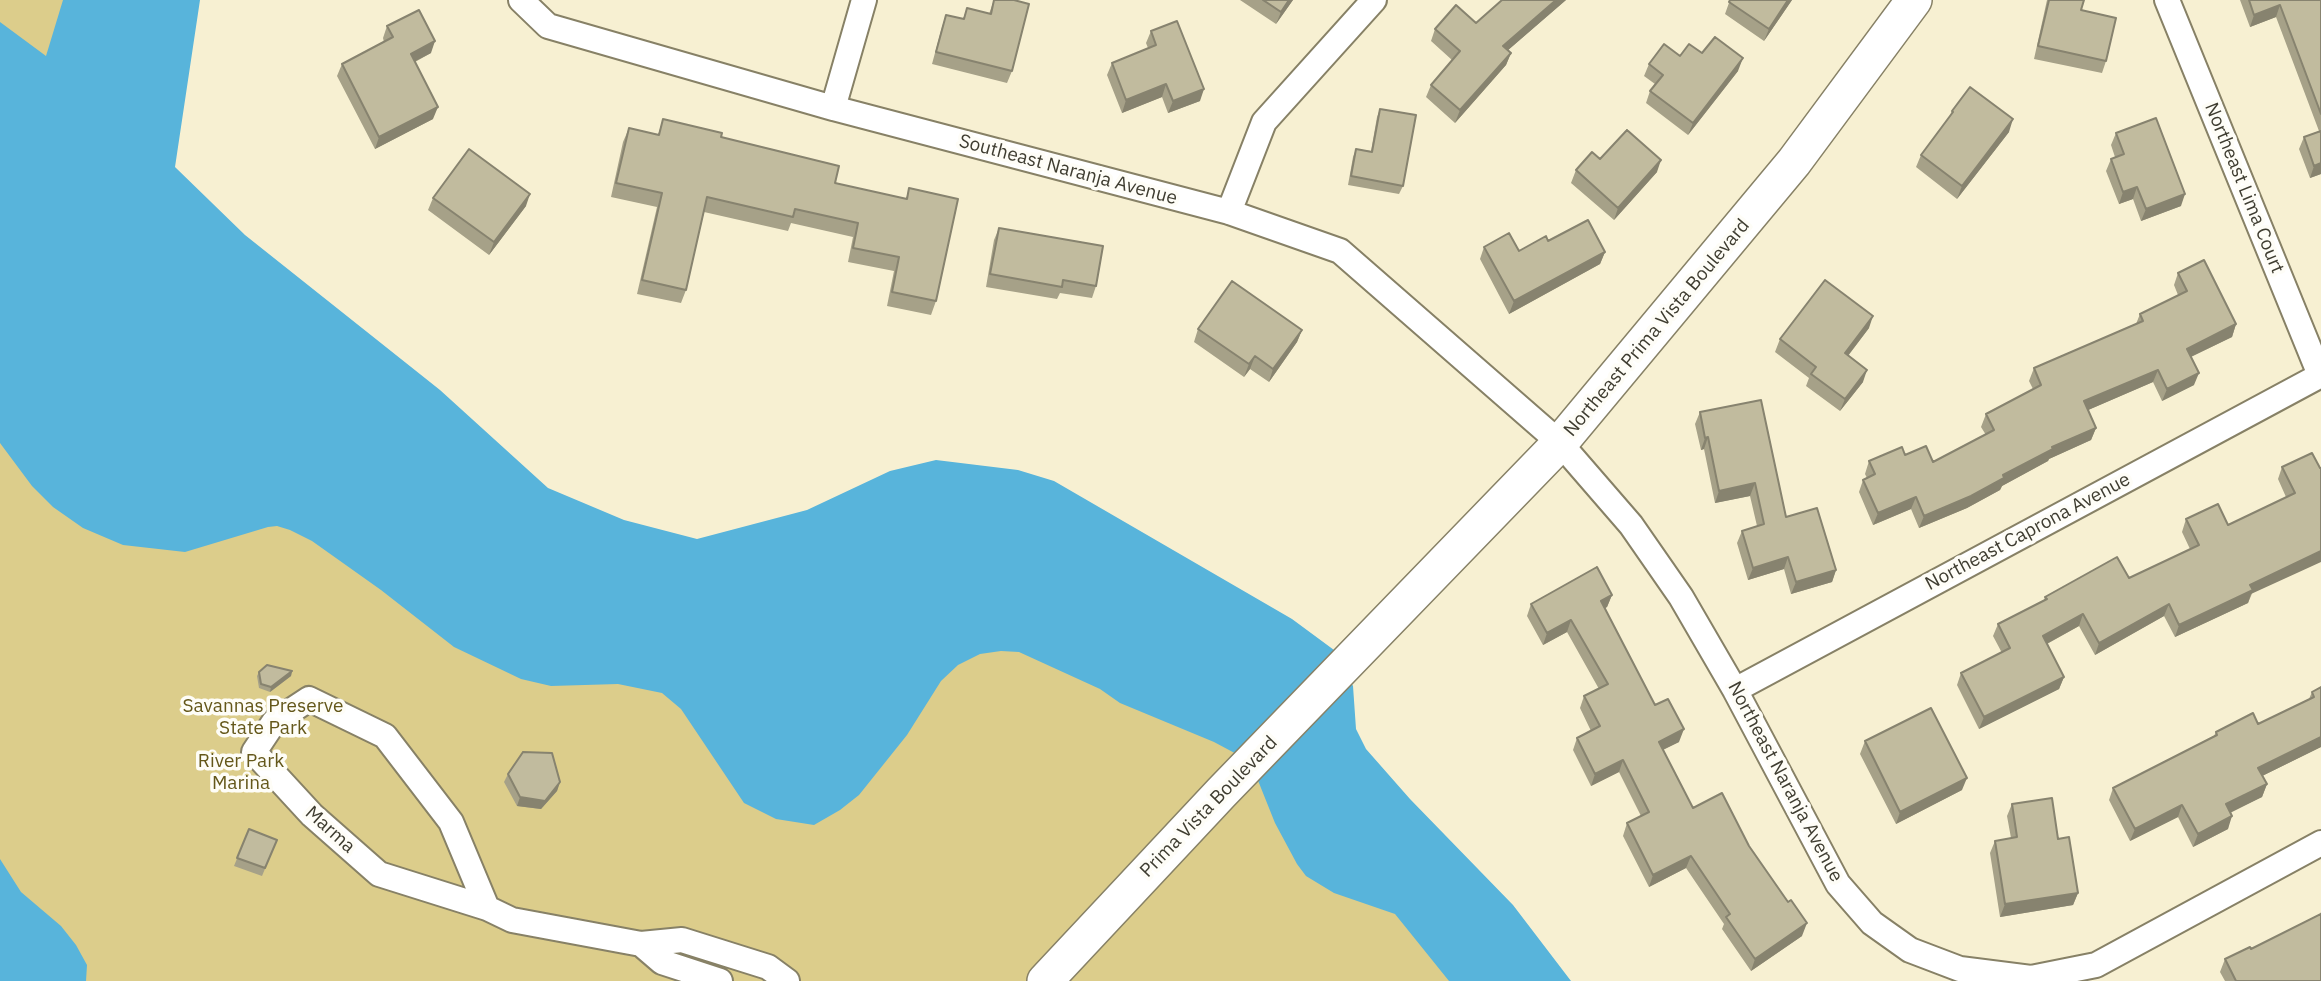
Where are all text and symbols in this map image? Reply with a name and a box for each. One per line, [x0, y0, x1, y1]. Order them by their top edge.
street label: Northeast Lima Court [2199, 99, 2289, 277]
street label: Southeast Naranja Avenue [956, 130, 1180, 210]
street label: Northeast Prima Vista Boulevard [1559, 215, 1755, 441]
street label: Northeast Caprona Avenue [1922, 468, 2134, 596]
street label: Northeast Naranja Avenue [1722, 678, 1848, 886]
park label: Savannas Preserve State Park [183, 696, 343, 740]
street label: Prima Vista Boulevard [1136, 732, 1282, 882]
park label: River Park Marina [198, 751, 284, 795]
street label: Marma [300, 802, 360, 858]

